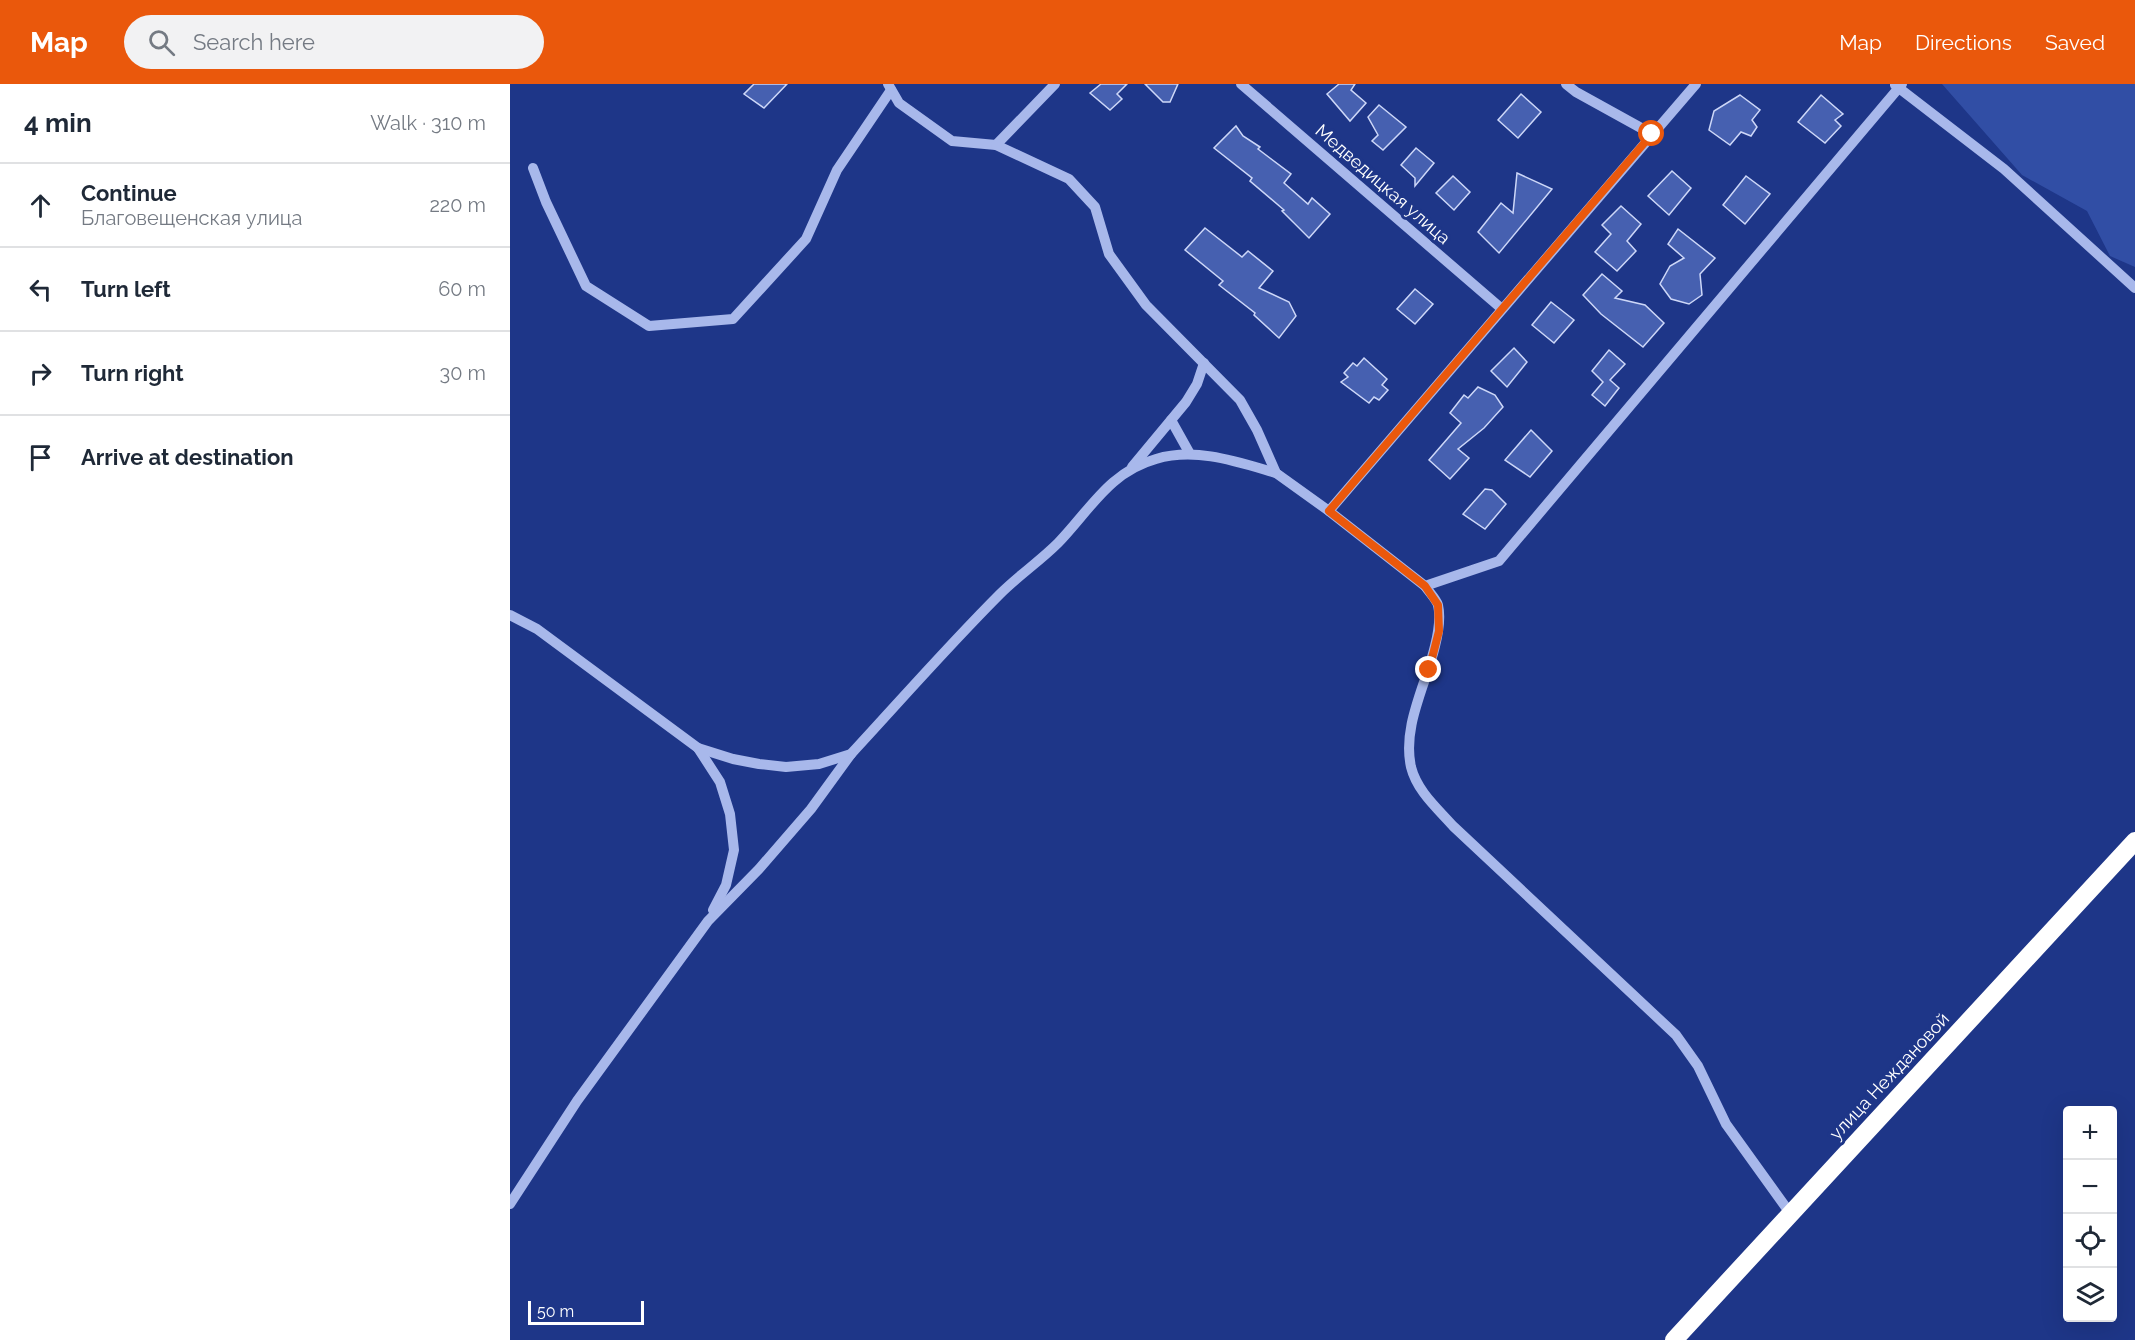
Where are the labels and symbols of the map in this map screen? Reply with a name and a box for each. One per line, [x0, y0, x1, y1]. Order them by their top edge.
street label: Медведицкая улица [1311, 120, 1455, 248]
route start [1638, 120, 1664, 146]
route end [1415, 656, 1441, 682]
street label: улица Неждановой [1825, 1008, 1953, 1144]
scale bar [528, 1298, 644, 1326]

